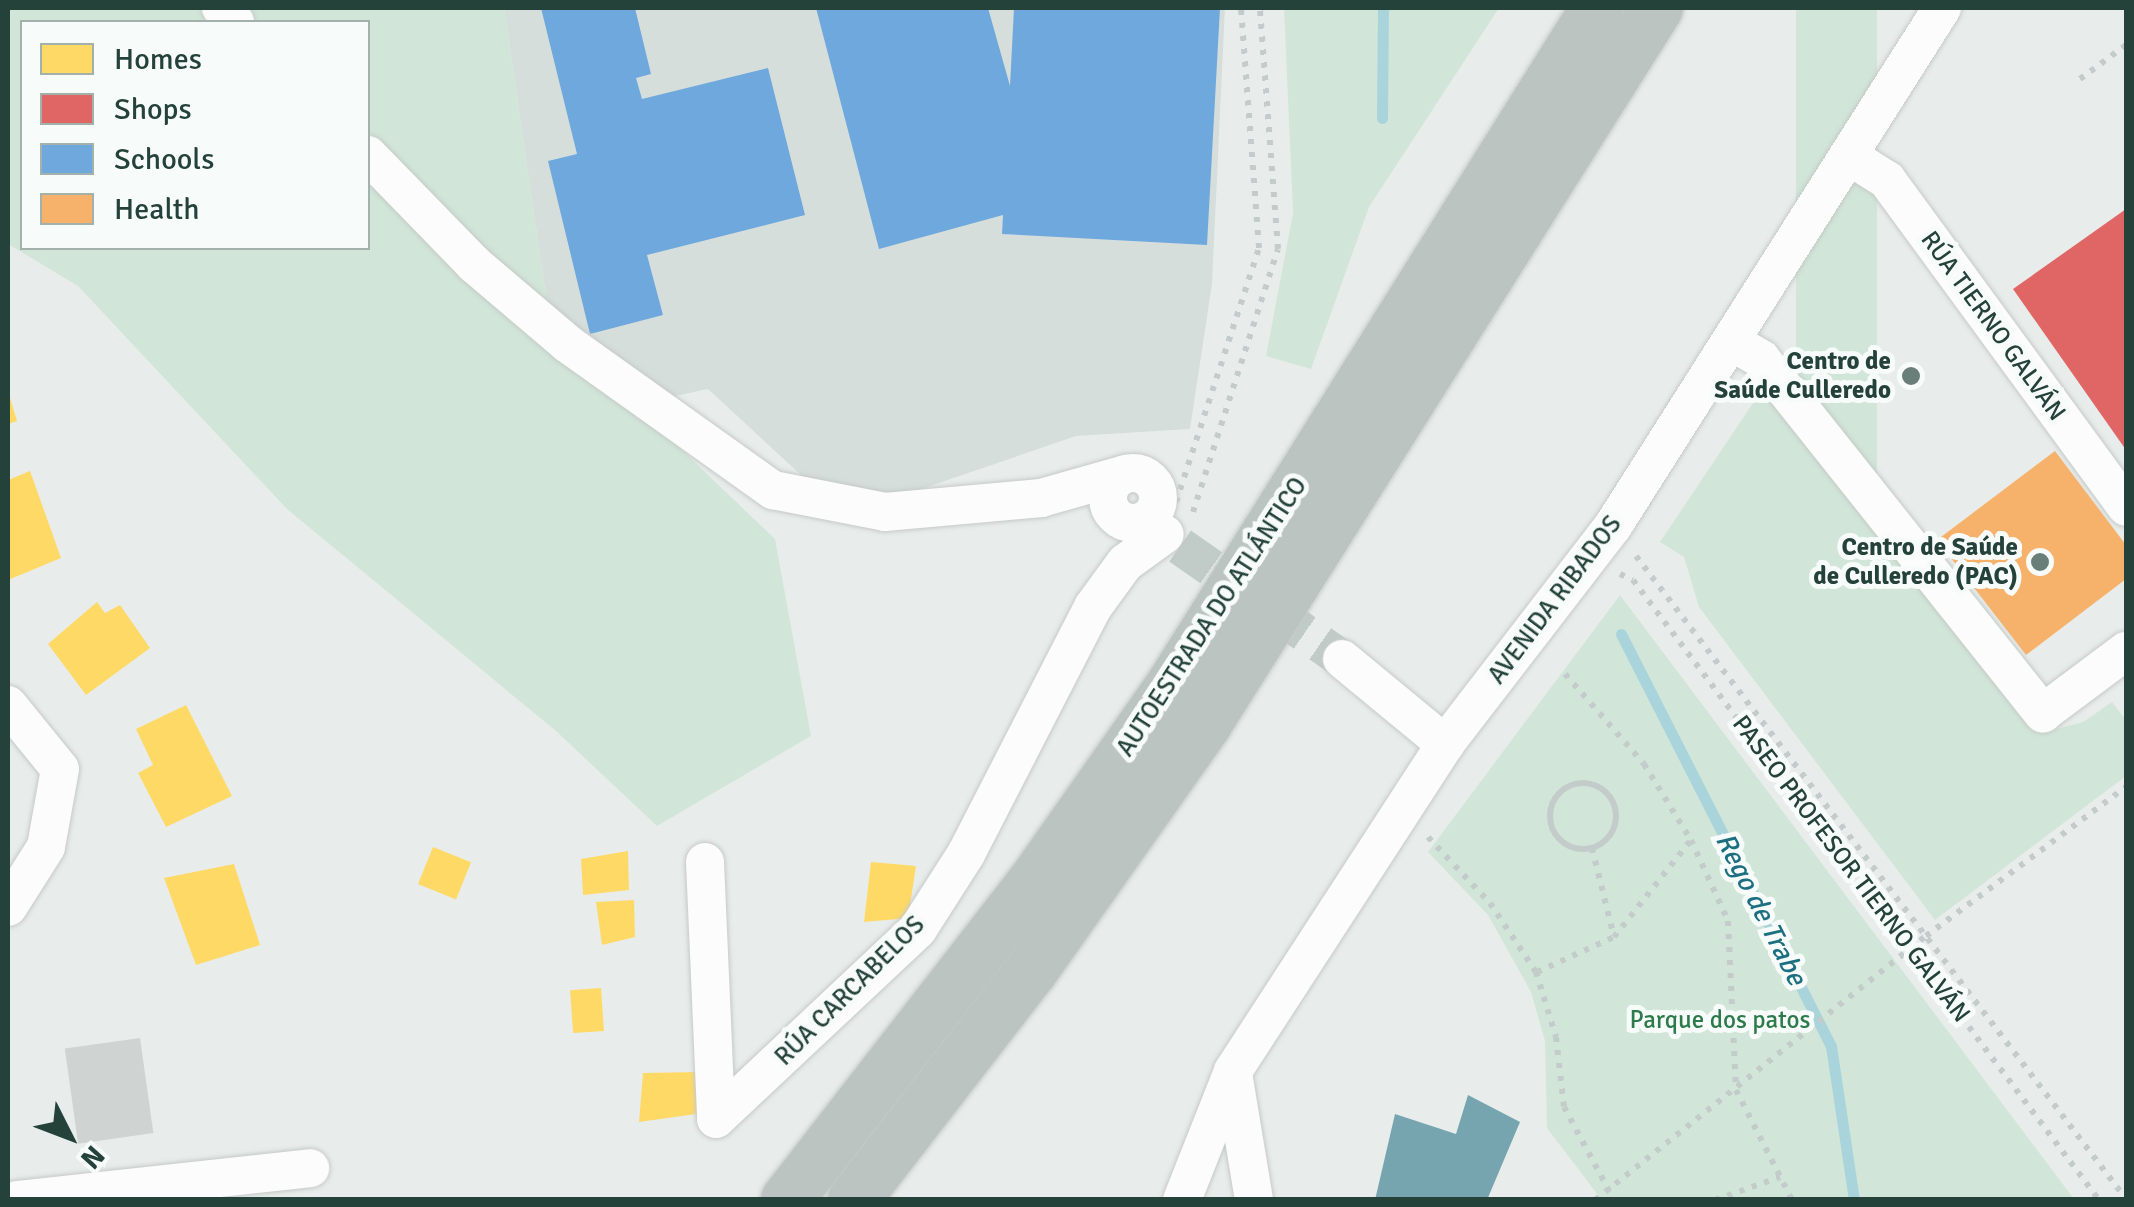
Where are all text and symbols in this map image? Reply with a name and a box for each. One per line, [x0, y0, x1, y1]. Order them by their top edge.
legend [20, 20, 370, 250]
text: Homes [114, 41, 202, 78]
text: Shops [114, 91, 192, 128]
text: Schools [114, 141, 214, 178]
text: Health [114, 191, 200, 228]
street label: RÚA TIERNO GALVÁN [1914, 225, 2072, 427]
place label: Centro de Saúde Culleredo [1714, 347, 1891, 406]
marker: Centro de Saúde Culleredo [1900, 365, 1922, 387]
street label: AUTOESTRADA DO ATLÁNTICO [1110, 472, 1314, 762]
street label: AVENIDA RIBADOS [1482, 510, 1628, 690]
place label: Centro de Saúde de Culleredo (PAC) [1813, 533, 2018, 592]
marker: Centro de Saúde de Culleredo (PAC) [2027, 549, 2053, 575]
street label: PASEO PROFESOR TIERNO GALVÁN [1726, 710, 1976, 1028]
water label: Rego de Trabe [1708, 827, 1814, 991]
street label: RÚA CARCABELOS [769, 910, 931, 1072]
park label: Parque dos patos [1630, 1005, 1810, 1035]
north arrow [20, 1087, 120, 1187]
text: N [73, 1138, 111, 1176]

